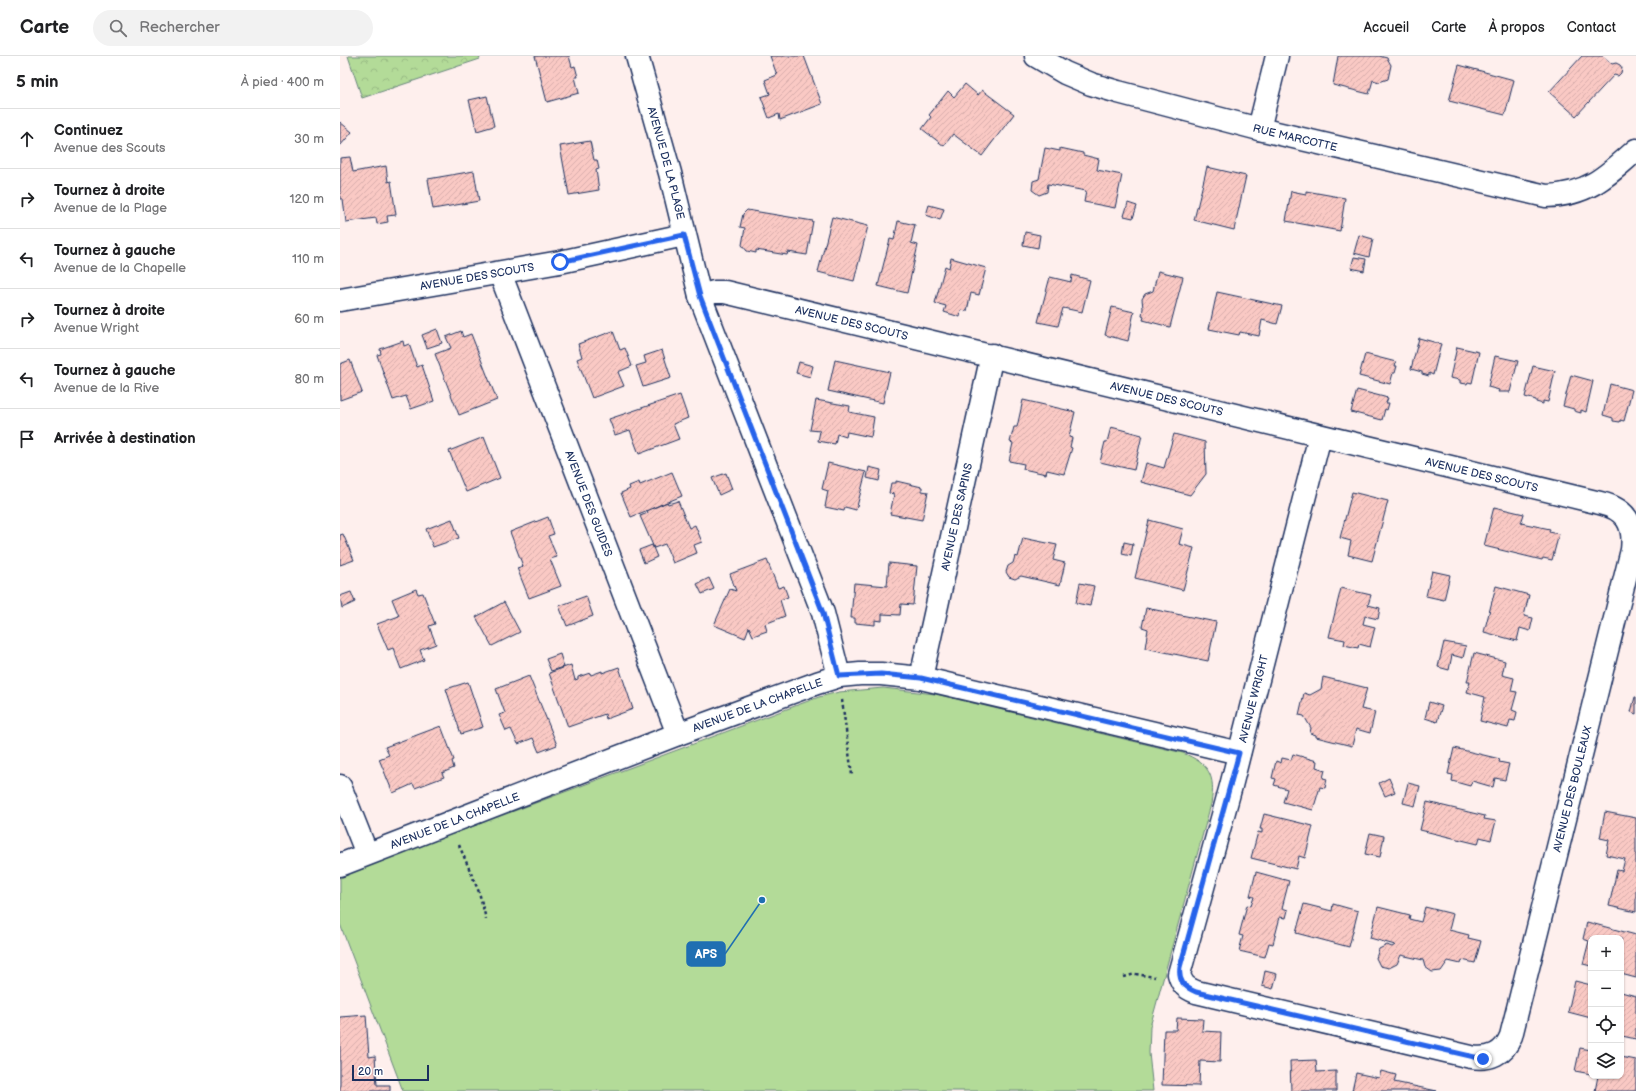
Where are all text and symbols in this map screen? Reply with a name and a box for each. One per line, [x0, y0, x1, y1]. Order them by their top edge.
search box [93, 10, 373, 46]
text: Carte [20, 16, 69, 39]
icon: search [107, 17, 129, 39]
text: Rechercher [139, 18, 220, 37]
text: Accueil [1363, 19, 1409, 36]
text: Carte [1431, 19, 1466, 36]
text: À propos [1488, 19, 1545, 36]
text: Contact [1567, 19, 1616, 36]
text: 5 min [16, 72, 59, 92]
text: À pied · 400 m [241, 74, 324, 90]
street label: AVENUE DE LA PLAGE [645, 105, 687, 221]
text: Continuez [54, 121, 123, 140]
street label: RUE MARCOTTE [1251, 122, 1339, 154]
icon: ahead [16, 128, 38, 150]
text: 30 m [294, 131, 324, 147]
text: Avenue des Scouts [54, 140, 166, 156]
text: Tournez à droite [54, 181, 165, 200]
icon: right [16, 188, 38, 210]
text: 120 m [289, 191, 324, 207]
text: Avenue de la Plage [54, 200, 167, 216]
text: Tournez à gauche [54, 241, 175, 260]
icon: left [16, 248, 38, 270]
text: 110 m [292, 251, 324, 267]
route start [551, 253, 569, 271]
text: Avenue de la Chapelle [54, 260, 186, 276]
street label: AVENUE DES SCOUTS [419, 261, 535, 293]
text: Tournez à droite [54, 301, 165, 320]
street label: AVENUE DES SCOUTS [794, 303, 910, 343]
icon: right [16, 308, 38, 330]
text: 60 m [294, 311, 324, 327]
text: Avenue Wright [54, 320, 139, 336]
text: Tournez à gauche [54, 361, 175, 380]
icon: left [16, 368, 38, 390]
text: 80 m [295, 371, 324, 387]
street label: AVENUE DES SCOUTS [1109, 379, 1225, 419]
text: Avenue de la Rive [54, 380, 159, 396]
icon: arrive [16, 428, 38, 450]
text: Arrivée à destination [54, 429, 196, 448]
street label: AVENUE DES GUIDES [562, 449, 615, 559]
street label: AVENUE DES SCOUTS [1424, 455, 1540, 495]
street label: AVENUE DES SAPINS [939, 462, 975, 572]
street label: AVENUE WRIGHT [1236, 653, 1271, 744]
street label: AVENUE DE LA CHAPELLE [691, 676, 824, 735]
street label: AVENUE DES BOULEAUX [1551, 724, 1595, 854]
street label: AVENUE DE LA CHAPELLE [388, 790, 521, 852]
map controls [1588, 935, 1624, 1079]
button: + [1588, 935, 1624, 971]
callout: APS [687, 942, 725, 966]
text: APS [694, 947, 717, 962]
button: − [1588, 971, 1624, 1007]
button: locate [1588, 1007, 1624, 1043]
button: layers [1588, 1043, 1624, 1079]
route end [1474, 1050, 1492, 1068]
scale bar [352, 1063, 429, 1082]
text: 20 m [358, 1065, 383, 1078]

